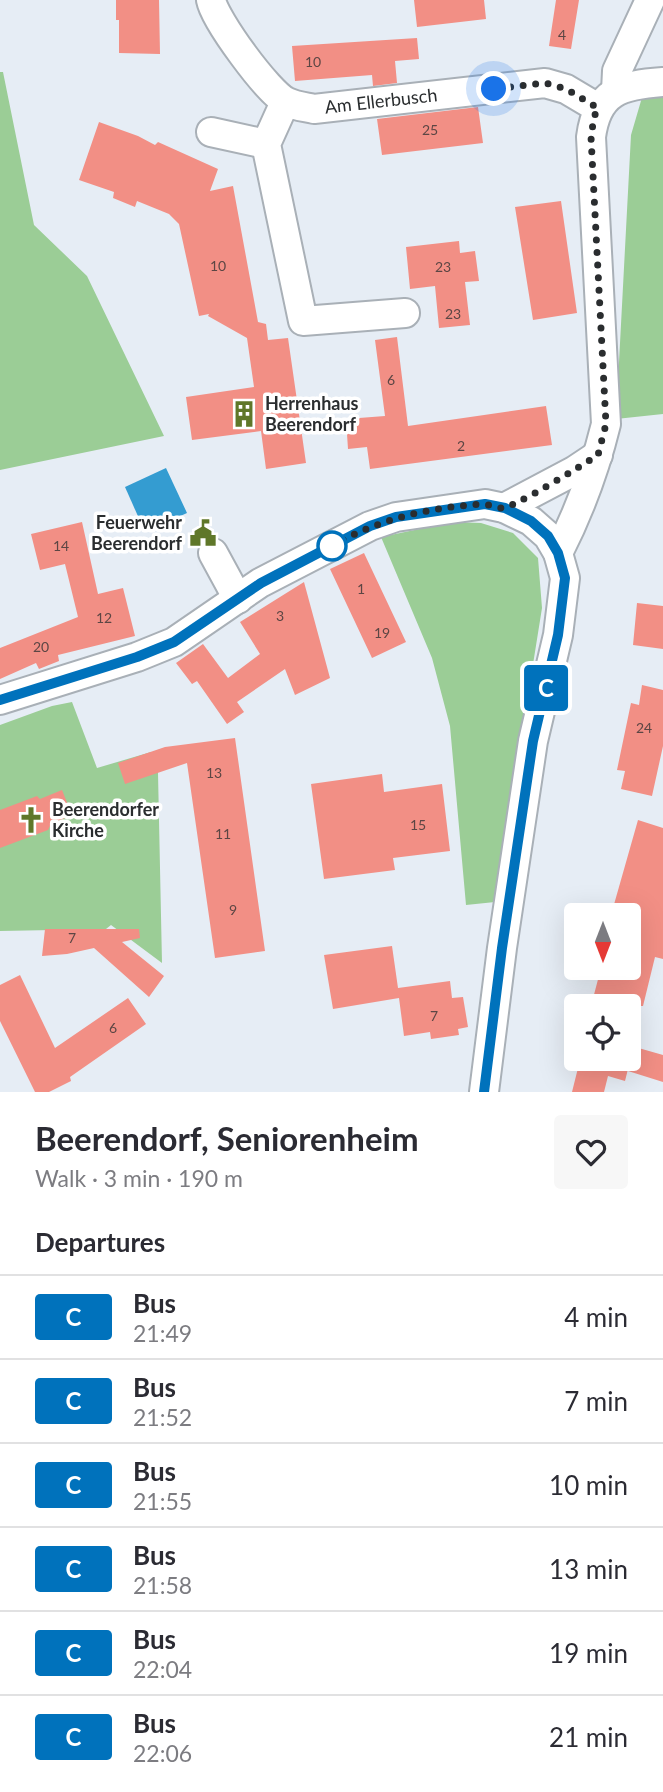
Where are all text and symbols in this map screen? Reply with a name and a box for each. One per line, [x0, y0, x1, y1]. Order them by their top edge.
house number: 4 [558, 26, 566, 43]
house number: 10 [305, 53, 321, 70]
your location [476, 71, 511, 106]
street label: Am Ellerbusch [324, 83, 438, 118]
house number: 25 [422, 121, 438, 138]
house number: 10 [210, 257, 226, 274]
house number: 23 [435, 258, 451, 275]
house number: 23 [445, 305, 461, 322]
house number: 6 [387, 371, 395, 388]
place label: Herrenhaus Beerendorf [265, 392, 359, 435]
building icon: Herrenhaus Beerendorf [229, 399, 259, 429]
house number: 2 [457, 437, 465, 454]
place label: Feuerwehr Beerendorf [91, 511, 183, 554]
public building icon: Feuerwehr Beerendorf [188, 518, 218, 548]
unlabelled marker [317, 531, 347, 561]
house number: 14 [53, 537, 69, 554]
house number: 1 [357, 580, 365, 597]
house number: 3 [276, 607, 284, 624]
house number: 12 [96, 609, 112, 626]
house number: 19 [374, 624, 390, 641]
house number: 20 [33, 638, 49, 655]
line badge: C [523, 665, 569, 711]
text: C [538, 673, 554, 702]
house number: 24 [636, 719, 652, 736]
house number: 13 [206, 764, 222, 781]
place label: Beerendorfer Kirche [52, 798, 159, 841]
church icon: Beerendorfer Kirche [16, 805, 46, 835]
house number: 15 [410, 816, 426, 833]
house number: 11 [215, 825, 231, 842]
house number: 9 [229, 901, 237, 918]
north arrow [564, 903, 640, 980]
map controls [564, 903, 641, 1071]
house number: 7 [68, 929, 76, 946]
button: locate [564, 994, 641, 1071]
house number: 7 [430, 1007, 438, 1024]
house number: 6 [109, 1019, 117, 1036]
button: heart [554, 1115, 628, 1189]
text: Beerendorf, Seniorenheim [35, 1118, 419, 1158]
text: Walk · 3 min · 190 m [35, 1164, 243, 1192]
text: Departures [35, 1226, 165, 1258]
text: Bus [133, 1287, 176, 1319]
text: 4 min [564, 1301, 628, 1333]
text: C [66, 1302, 81, 1331]
text: 21:49 [133, 1319, 192, 1347]
text: Bus [133, 1371, 176, 1403]
text: 7 min [564, 1385, 628, 1417]
text: C [66, 1386, 81, 1415]
text: 21:52 [133, 1403, 192, 1431]
text: Bus [133, 1455, 176, 1487]
text: 10 min [549, 1469, 628, 1501]
text: C [66, 1470, 81, 1499]
text: 21:55 [133, 1487, 192, 1515]
text: Bus [133, 1539, 176, 1571]
text: 13 min [549, 1553, 628, 1585]
text: C [66, 1554, 81, 1583]
text: 21:58 [133, 1571, 192, 1599]
text: Bus [133, 1623, 176, 1655]
text: 19 min [549, 1637, 628, 1669]
text: C [66, 1638, 81, 1667]
text: 22:04 [133, 1655, 192, 1683]
text: Bus [133, 1707, 176, 1739]
text: 21 min [549, 1721, 628, 1753]
text: C [66, 1722, 81, 1751]
text: 22:06 [133, 1739, 192, 1767]

